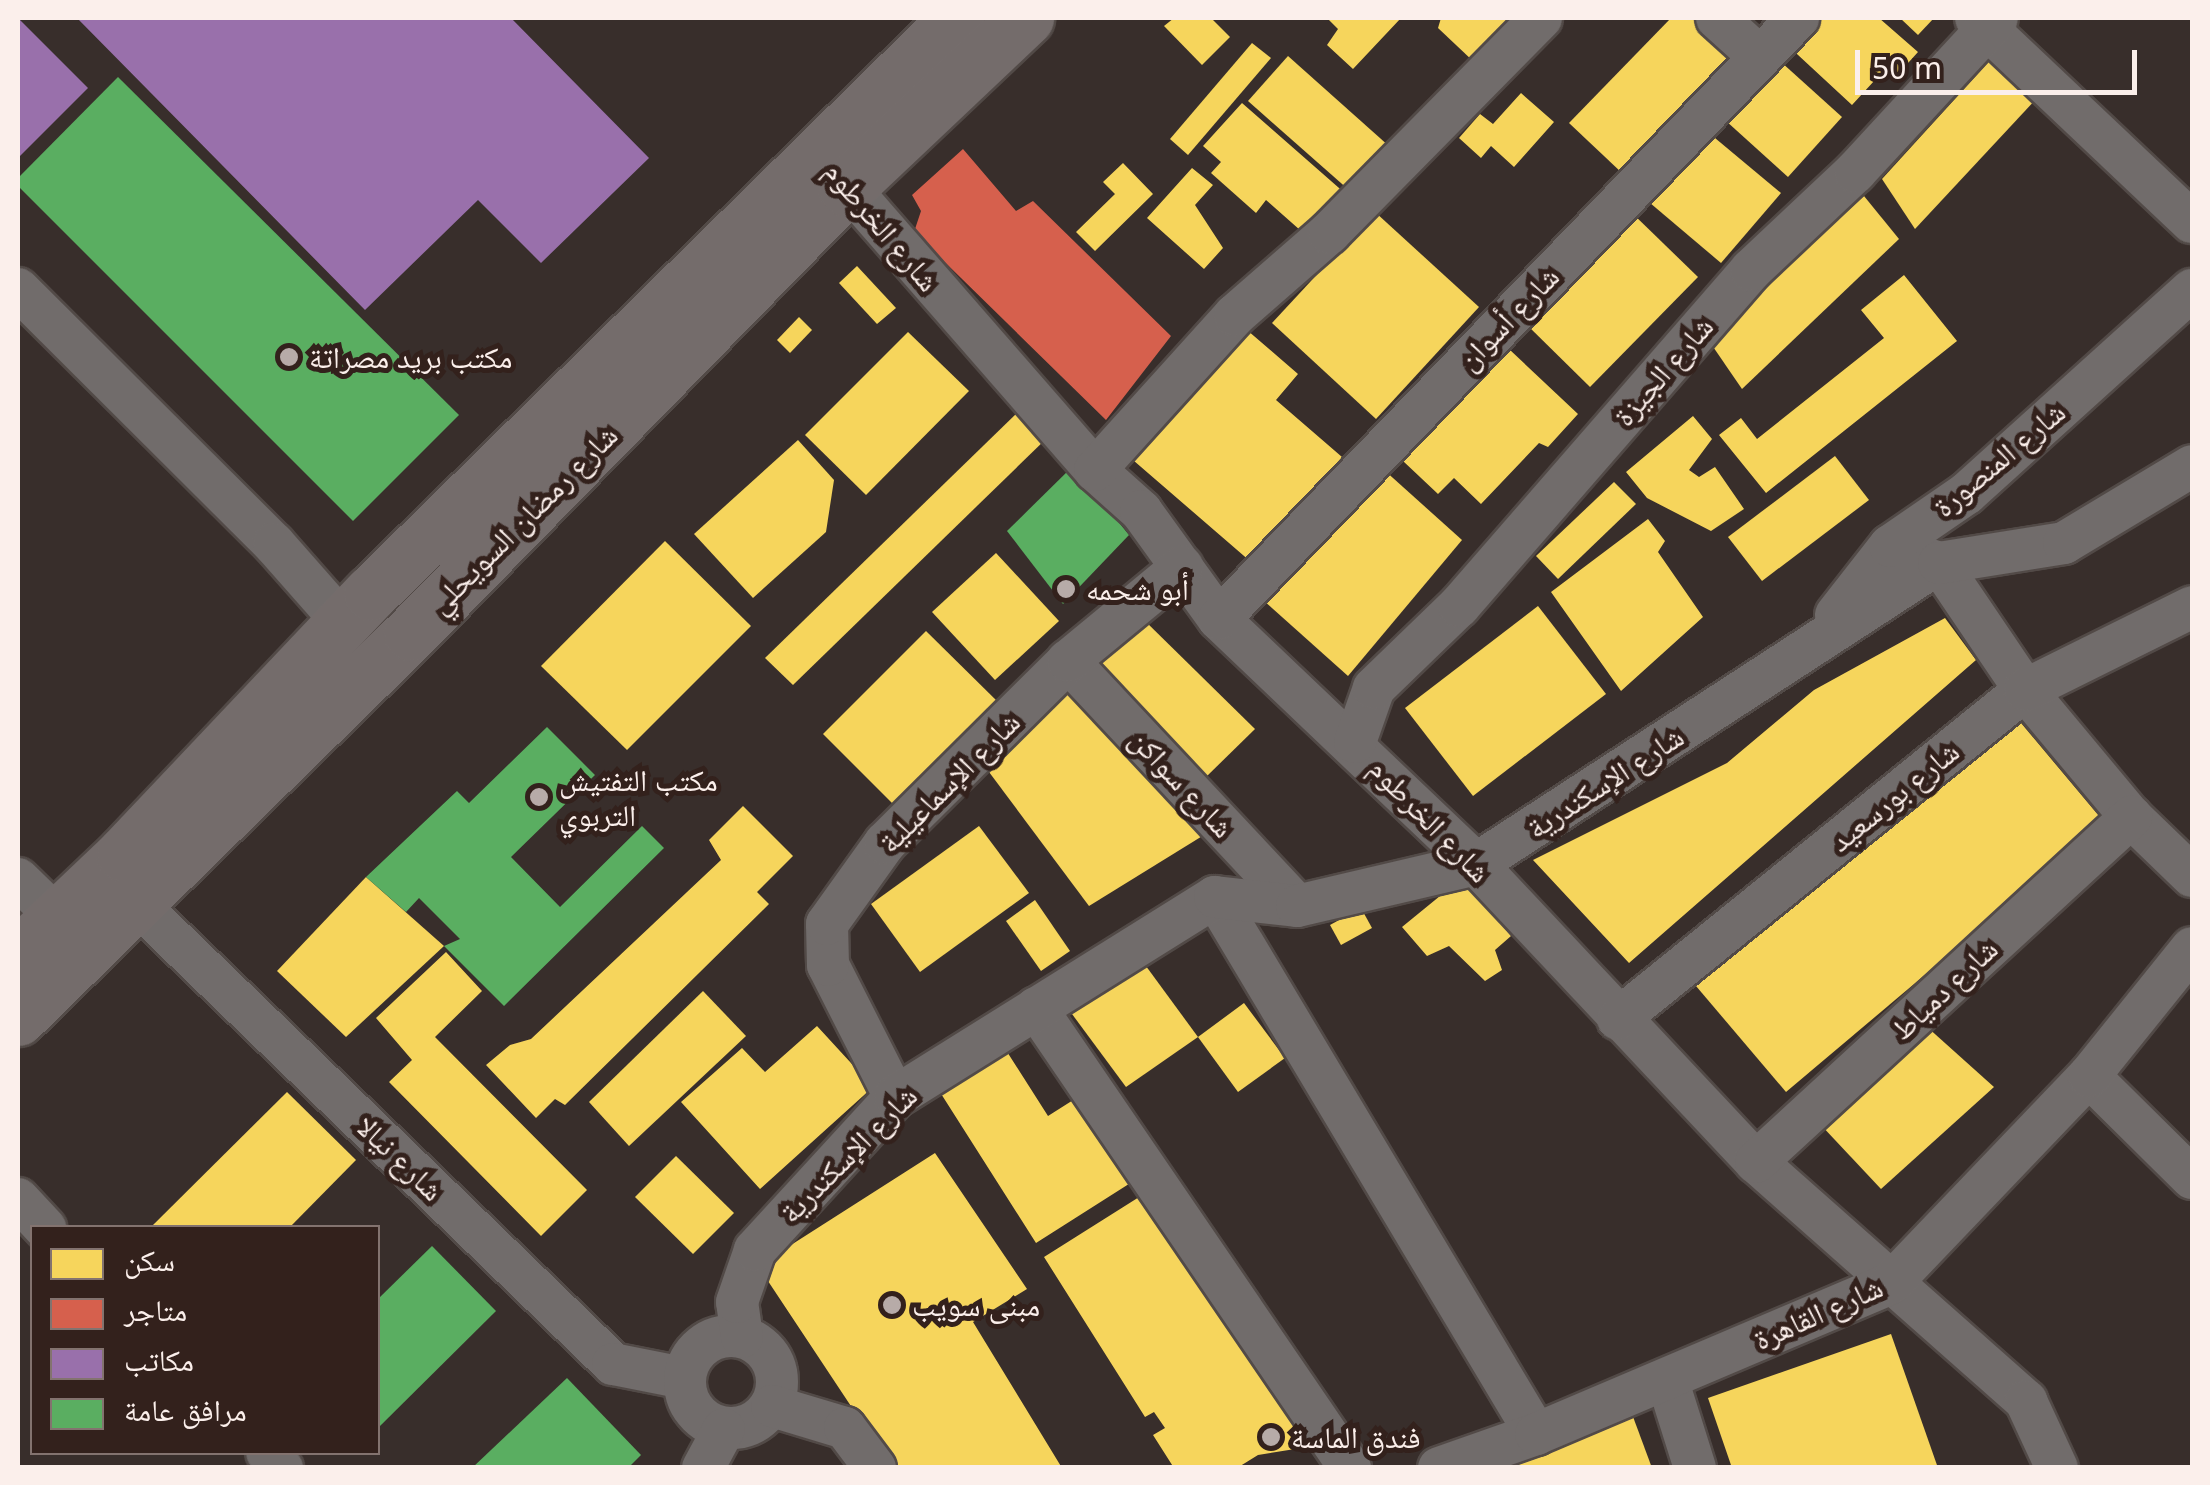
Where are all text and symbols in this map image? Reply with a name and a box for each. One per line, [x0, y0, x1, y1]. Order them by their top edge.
scale bar [1860, 30, 2142, 92]
text: 50 m [1872, 47, 1942, 88]
street label: شارع الخرطوم [817, 154, 947, 298]
street label: شارع أسوان [1450, 259, 1566, 377]
street label: شارع الجيزة [1606, 309, 1720, 433]
place label: مكتب بريد مصراتة [309, 339, 512, 375]
marker: مكتب بريد مصراتة [278, 346, 300, 368]
street label: شارع المنصورة [1926, 394, 2072, 524]
street label: شارع رمضان السويحلي [421, 417, 625, 621]
place label: أبو شحمه [1086, 571, 1189, 607]
marker: أبو شحمه [1055, 578, 1077, 600]
street label: شارع الإسماعيلية [871, 704, 1027, 860]
street label: شارع الإسكندرية [1520, 718, 1690, 846]
street label: شارع سواكن [1123, 721, 1241, 845]
street label: شارع بورسعيد [1822, 733, 1966, 859]
street label: شارع الخرطوم [1362, 750, 1498, 890]
place label: مكتب التفتيش التربوي [559, 762, 718, 832]
marker: مكتب التفتيش التربوي [528, 786, 550, 808]
street label: شارع دمياط [1883, 931, 2005, 1047]
street label: شارع الإسكندرية [772, 1078, 924, 1230]
street label: شارع نيالا [349, 1108, 451, 1208]
legend [30, 1225, 380, 1455]
text: سكن [124, 1239, 175, 1280]
street label: شارع القاهرة [1748, 1269, 1888, 1357]
place label: مبنى سويب [912, 1287, 1040, 1323]
text: متاجر [124, 1289, 187, 1330]
marker: مبنى سويب [881, 1294, 903, 1316]
text: مكاتب [124, 1339, 194, 1380]
text: مرافق عامة [124, 1389, 247, 1430]
place label: فندق الماسة [1291, 1419, 1421, 1455]
marker: فندق الماسة [1260, 1426, 1282, 1448]

